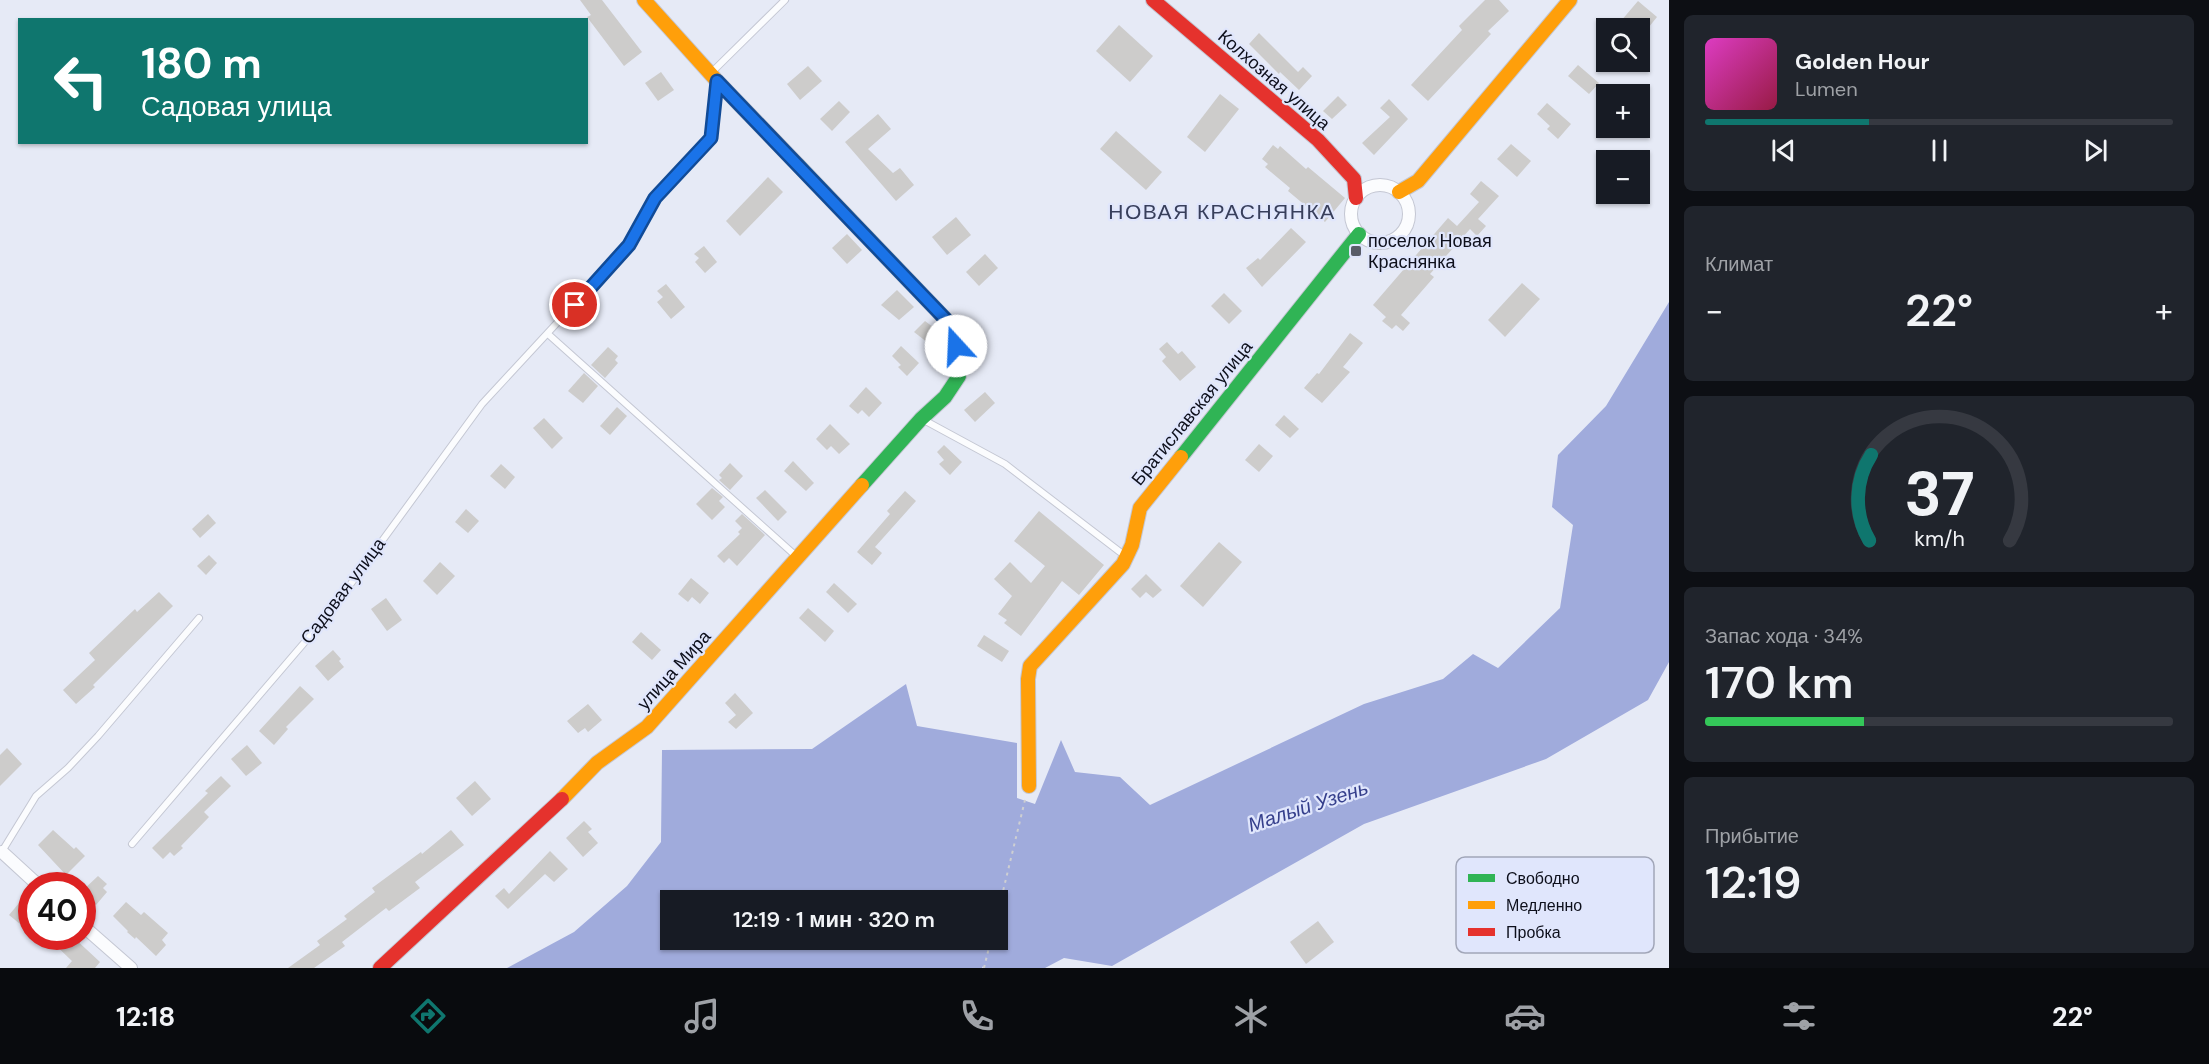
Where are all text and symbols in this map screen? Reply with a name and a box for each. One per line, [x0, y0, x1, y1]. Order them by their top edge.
map controls [1596, 18, 1650, 204]
button: search [1596, 18, 1650, 72]
street label: Колхозная улица [1213, 25, 1336, 136]
text: 180 m [141, 36, 262, 91]
icon: left [42, 42, 120, 120]
text: Golden Hour [1795, 47, 1930, 76]
text: Lumen [1795, 76, 1858, 102]
button: + [1596, 84, 1650, 138]
text: Садовая улица [141, 89, 332, 124]
icon: previous [1767, 134, 1800, 167]
icon: pause [1923, 134, 1956, 167]
icon: next [2079, 134, 2112, 167]
button: − [1596, 150, 1650, 204]
district label: НОВАЯ КРАСНЯНКА [1108, 198, 1336, 226]
place label: поселок Новая Краснянка [1368, 229, 1492, 274]
marker: поселок Новая Краснянка [1349, 244, 1363, 258]
text: Климат [1705, 251, 1773, 277]
pin [549, 279, 600, 330]
text: 22° [1905, 281, 1973, 340]
icon: arrive [558, 288, 591, 321]
text: − [1705, 289, 1723, 332]
text: + [2155, 289, 2173, 332]
position arrow [924, 314, 988, 378]
street label: Братиславская улица [1126, 335, 1259, 490]
text: 37 [1904, 453, 1974, 534]
text: km/h [1914, 525, 1964, 553]
street label: Садовая улица [295, 532, 391, 649]
text: Запас хода · 34% [1705, 623, 1863, 649]
street label: улица Мира [632, 624, 717, 715]
text: 170 km [1705, 653, 1854, 712]
water label: Малый Узень [1245, 774, 1371, 838]
text: Прибытие [1705, 823, 1799, 849]
text: 12:19 [1705, 853, 1802, 912]
legend [1456, 857, 1654, 953]
text: Свободно [1506, 868, 1580, 889]
speed limit sign: 40 [18, 872, 96, 950]
text: Медленно [1506, 895, 1582, 916]
text: 12:19 · 1 мин · 320 m [733, 905, 935, 934]
text: Пробка [1506, 922, 1561, 943]
icon: directions [407, 995, 449, 1037]
icon: music [681, 995, 723, 1037]
icon: phone [956, 995, 998, 1037]
icon: climate [1230, 995, 1272, 1037]
icon: car [1504, 995, 1546, 1037]
icon: filters [1778, 995, 1820, 1037]
text: 12:18 [116, 999, 175, 1034]
text: 22° [2052, 999, 2093, 1034]

